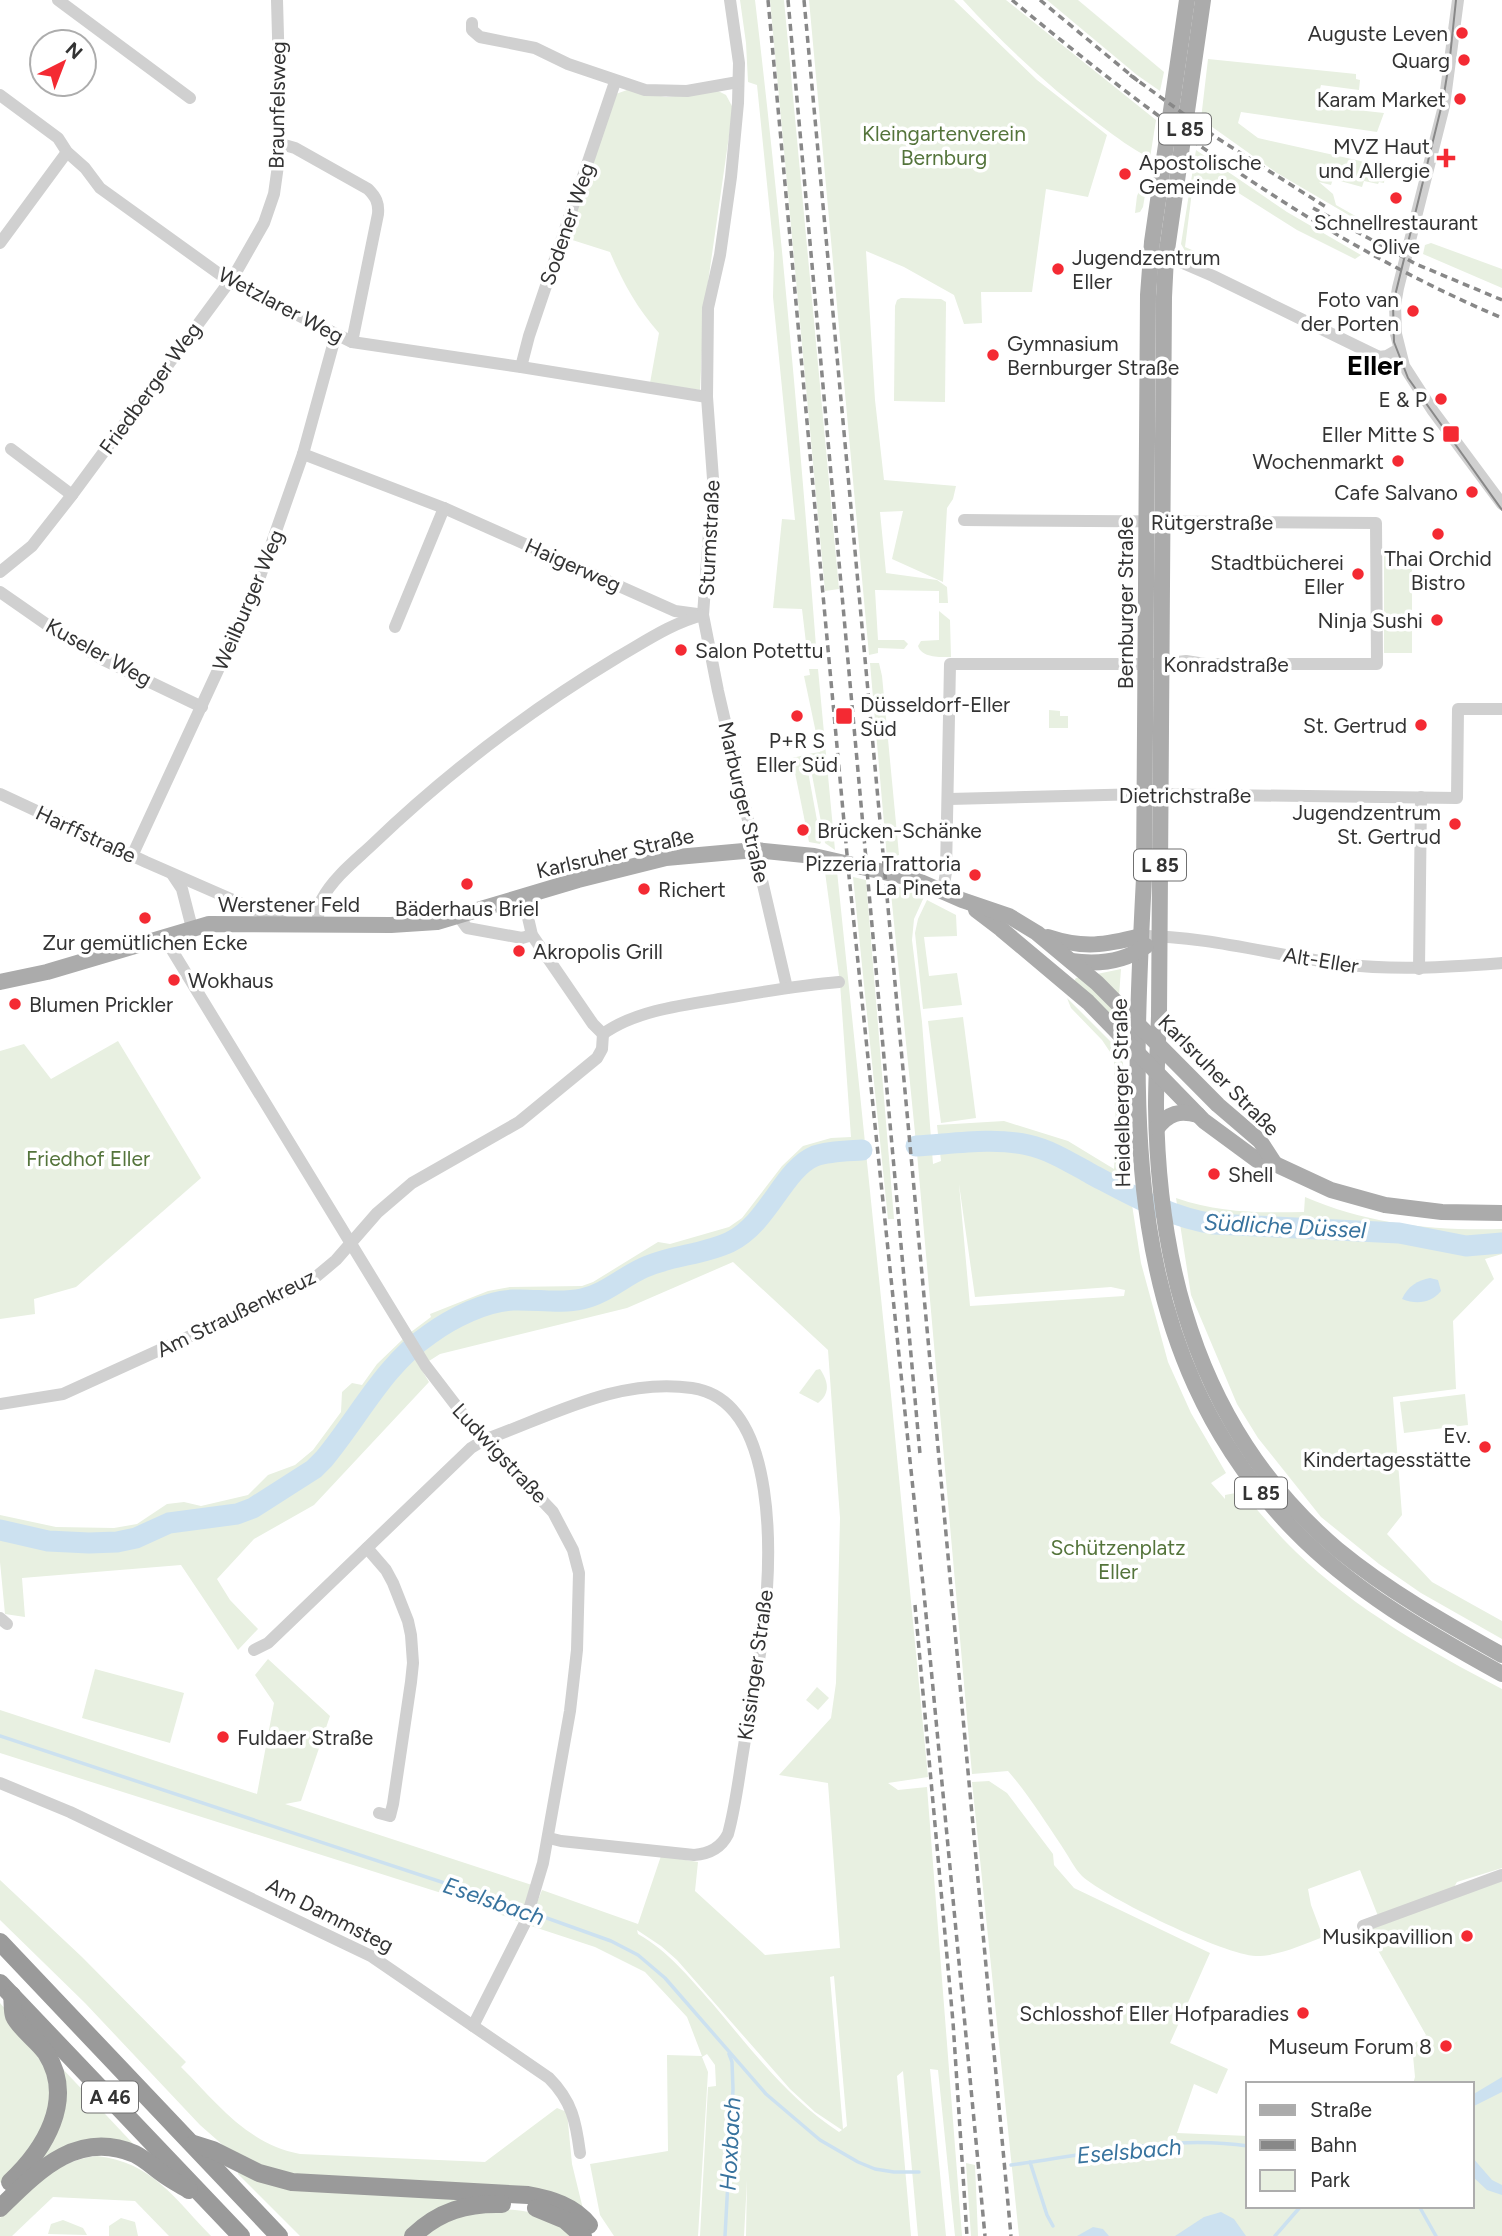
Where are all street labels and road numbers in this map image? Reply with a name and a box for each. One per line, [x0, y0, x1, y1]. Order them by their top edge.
street label: Braunfelsweg [263, 41, 291, 169]
road number: L 85 [1159, 113, 1211, 144]
street label: Sodener Weg [534, 160, 600, 288]
street label: Wetzlarer Weg [214, 261, 348, 349]
street label: Friedberger Weg [94, 317, 206, 459]
street label: Sturmstraße [693, 479, 725, 597]
street label: Rütgerstraße [1151, 510, 1273, 535]
street label: Bernburger Straße [1113, 517, 1138, 689]
street label: Weilburger Weg [207, 526, 289, 674]
street label: Haigerweg [521, 533, 625, 597]
street label: Kuseler Weg [42, 613, 156, 691]
street label: Konradstraße [1163, 652, 1289, 677]
street label: Marburger Straße [713, 719, 775, 885]
street label: Dietrichstraße [1119, 783, 1251, 808]
street label: Harffstraße [32, 800, 140, 868]
street label: Karlsruher Straße [534, 823, 696, 883]
road number: L 85 [1134, 850, 1186, 880]
street label: Werstener Feld [218, 892, 360, 917]
street label: Alt-Eller [1282, 942, 1360, 978]
street label: Heidelberger Straße [1107, 998, 1135, 1188]
street label: Karlsruher Straße [1153, 1009, 1285, 1141]
street label: Am Straußenkreuz [153, 1264, 319, 1362]
street label: Ludwigstraße [447, 1398, 553, 1508]
road number: L 85 [1235, 1478, 1287, 1508]
street label: Kissinger Straße [732, 1588, 778, 1742]
street label: Am Dammsteg [262, 1872, 398, 1958]
road number: A 46 [82, 2082, 138, 2112]

